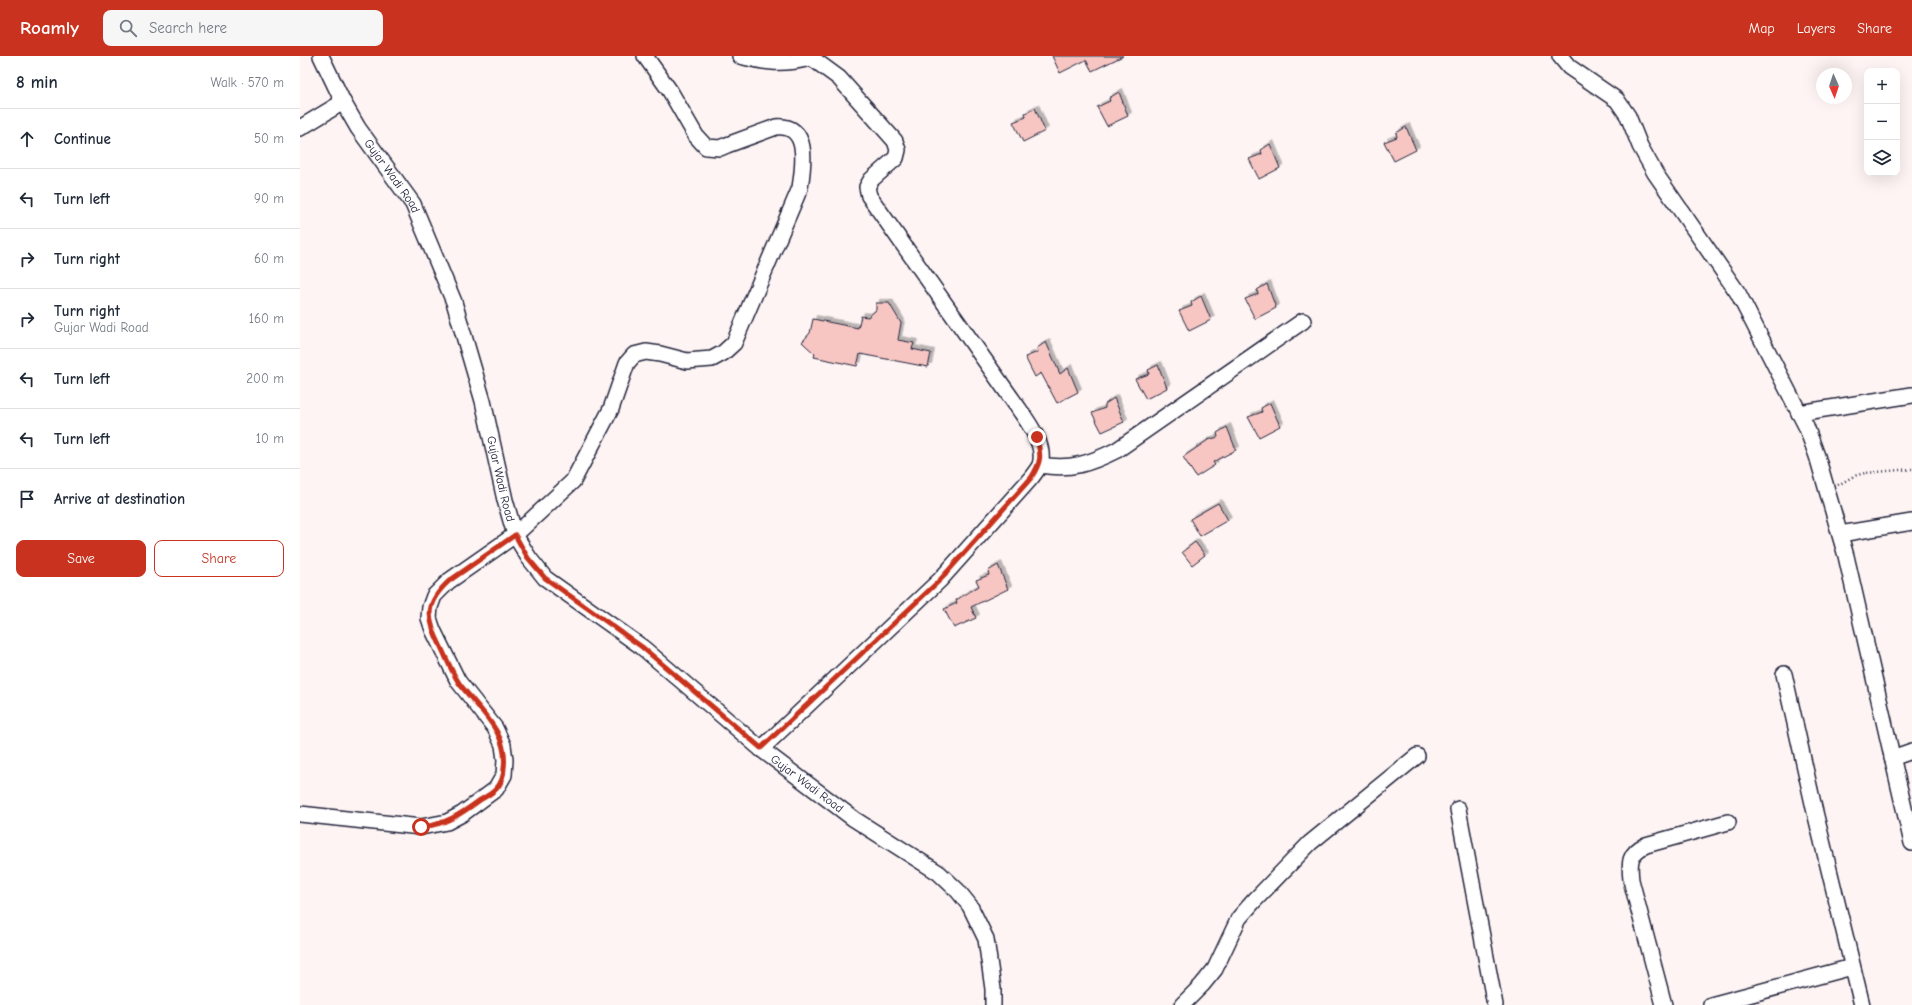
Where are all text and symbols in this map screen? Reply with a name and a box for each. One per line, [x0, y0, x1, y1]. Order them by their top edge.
search box [103, 10, 383, 46]
text: Roamly [20, 17, 79, 39]
icon: search [117, 17, 139, 39]
text: Search here [149, 19, 227, 37]
text: Map [1748, 20, 1775, 37]
text: Layers [1797, 20, 1835, 37]
text: Share [1857, 20, 1892, 37]
north arrow [1816, 68, 1852, 104]
map controls [1864, 68, 1900, 176]
button: + [1864, 68, 1900, 104]
text: 8 min [16, 73, 58, 92]
text: Walk · 570 m [211, 75, 284, 90]
button: − [1864, 104, 1900, 140]
icon: ahead [16, 128, 38, 150]
text: Continue [54, 130, 111, 148]
text: 50 m [254, 131, 284, 146]
street label: Gujar Wadi Road [361, 136, 423, 215]
button: layers [1864, 140, 1900, 176]
icon: left [16, 188, 38, 210]
text: Turn left [54, 190, 110, 208]
text: 90 m [254, 191, 284, 206]
icon: right [16, 248, 38, 270]
text: Turn right [54, 250, 120, 268]
text: 60 m [254, 251, 284, 266]
text: Turn right [54, 302, 120, 320]
icon: right [16, 308, 38, 330]
text: 160 m [249, 311, 284, 326]
text: Gujar Wadi Road [54, 320, 149, 335]
icon: left [16, 368, 38, 390]
text: Turn left [54, 370, 110, 388]
text: 200 m [246, 371, 284, 386]
icon: left [16, 428, 38, 450]
route end [1028, 428, 1046, 446]
text: Turn left [54, 430, 110, 448]
text: 10 m [256, 431, 284, 446]
street label: Gujar Wadi Road [484, 435, 518, 523]
icon: arrive [16, 488, 38, 510]
text: Arrive at destination [54, 490, 185, 508]
button: Save [16, 540, 146, 577]
button: Share [154, 540, 284, 577]
street label: Gujar Wadi Road [768, 752, 846, 816]
route start [412, 818, 430, 836]

